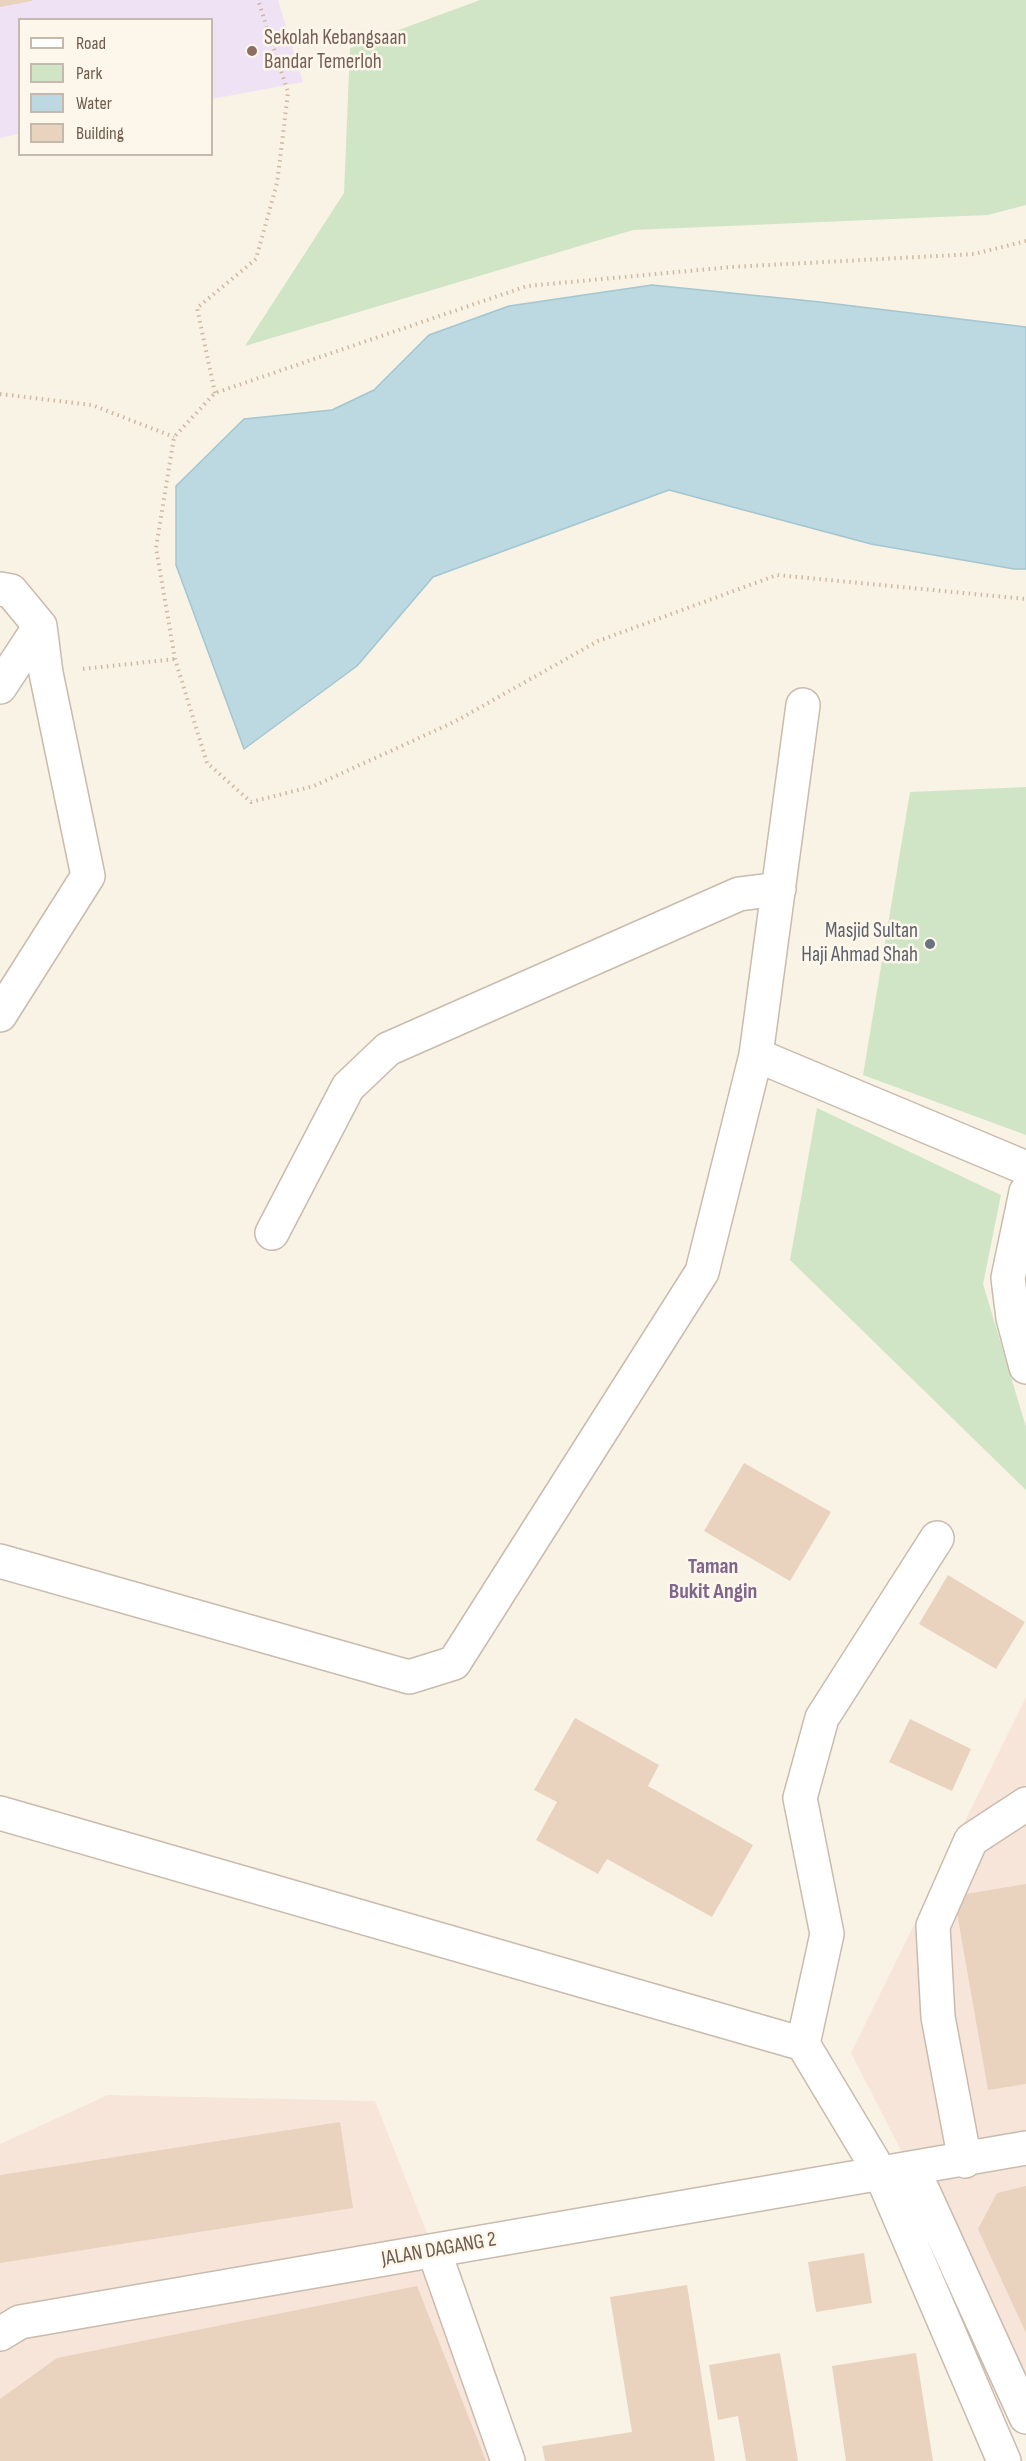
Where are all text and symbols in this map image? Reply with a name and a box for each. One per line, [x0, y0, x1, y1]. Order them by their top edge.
legend [18, 18, 213, 156]
place label: Sekolah Kebangsaan Bandar Temerloh [264, 26, 406, 76]
text: Road [76, 33, 106, 54]
marker: Sekolah Kebangsaan Bandar Temerloh [245, 44, 259, 58]
text: Park [76, 63, 102, 84]
text: Water [76, 93, 112, 114]
text: Building [76, 123, 124, 144]
place label: Masjid Sultan Haji Ahmad Shah [801, 919, 918, 969]
marker: Masjid Sultan Haji Ahmad Shah [923, 937, 937, 951]
district label: Taman Bukit Angin [669, 1554, 757, 1606]
street label: JALAN DAGANG 2 [380, 2228, 498, 2272]

